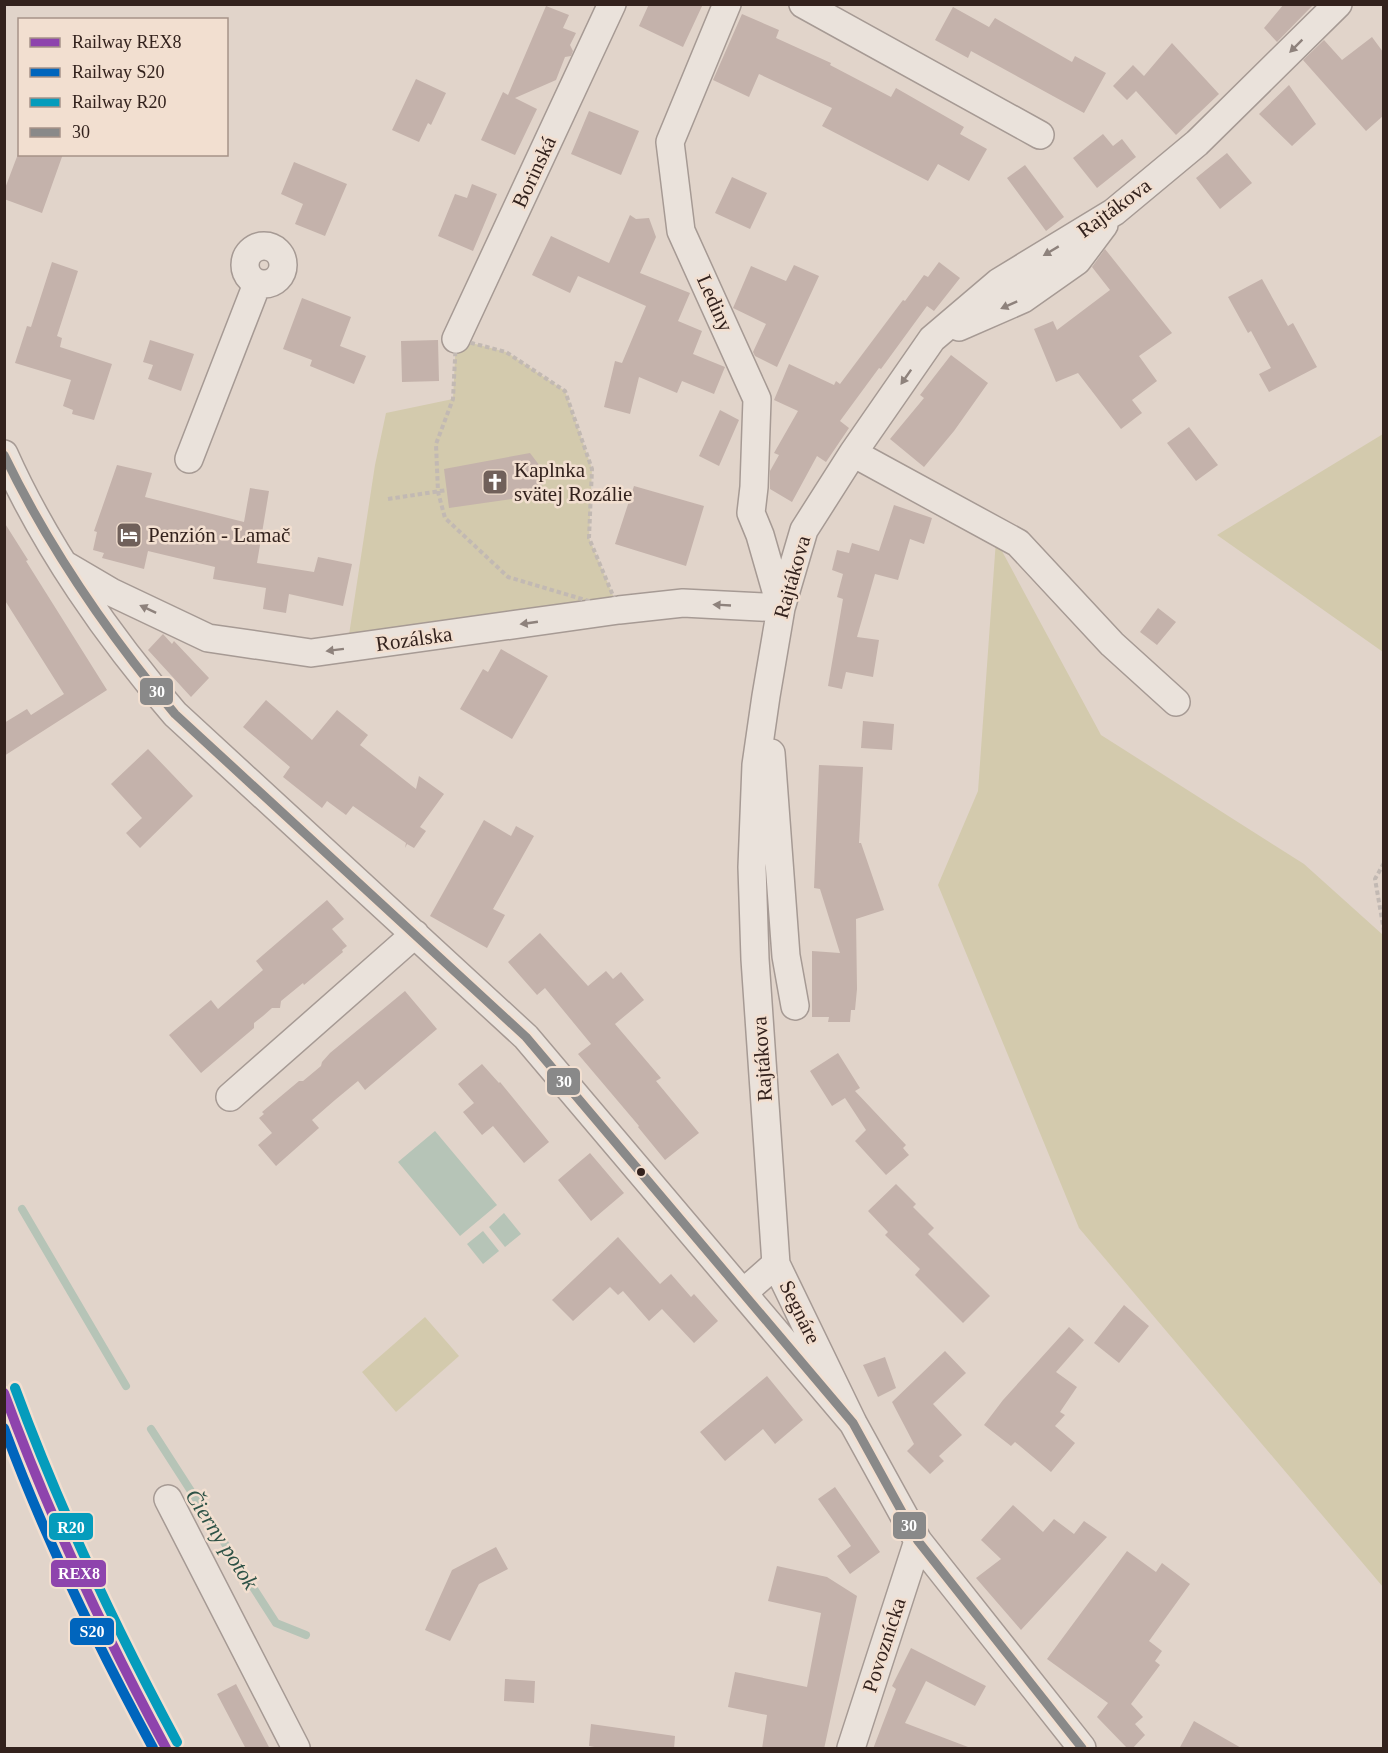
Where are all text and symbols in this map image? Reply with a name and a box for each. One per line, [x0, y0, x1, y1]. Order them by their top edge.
legend [18, 18, 228, 156]
text: Railway REX8 [72, 32, 182, 52]
one-way arrow [1290, 38, 1304, 52]
text: Railway S20 [72, 62, 165, 82]
text: Railway R20 [72, 92, 167, 112]
text: 30 [72, 122, 90, 142]
street label: Borinská [507, 132, 561, 211]
street label: Rajtákova [1073, 173, 1156, 243]
one-way arrow [1043, 245, 1059, 256]
street label: Lediny [692, 271, 738, 336]
one-way arrow [1000, 301, 1018, 311]
one-way arrow [900, 369, 912, 385]
place label: Kaplnka svätej Rozálie [514, 458, 632, 506]
church icon: Kaplnka svätej Rozálie [480, 467, 510, 497]
hotel icon: Penzión - Lamač [114, 520, 144, 550]
place label: Penzión - Lamač [148, 523, 290, 547]
street label: Rajtákova [769, 532, 815, 621]
one-way arrow [713, 601, 732, 610]
one-way arrow [140, 605, 157, 614]
one-way arrow [519, 618, 538, 627]
street label: Rozálska [374, 622, 454, 656]
one-way arrow [326, 645, 345, 654]
line badge: 30 [139, 677, 174, 706]
text: 30 [149, 683, 165, 700]
street label: Rajtákova [747, 1015, 777, 1102]
line badge: 30 [546, 1067, 581, 1096]
text: 30 [556, 1073, 572, 1090]
unlabelled marker [635, 1166, 647, 1178]
street label: Segnáre [774, 1276, 826, 1348]
water label: Čierny potok [180, 1484, 264, 1595]
line badge: 30 [892, 1511, 927, 1540]
line badge: R20 [48, 1512, 94, 1541]
text: 30 [901, 1517, 917, 1534]
text: R20 [57, 1519, 85, 1536]
line badge: REX8 [50, 1559, 107, 1588]
text: REX8 [58, 1565, 100, 1582]
street label: Povoznícka [857, 1594, 911, 1695]
line badge: S20 [69, 1617, 115, 1646]
text: S20 [80, 1623, 104, 1640]

